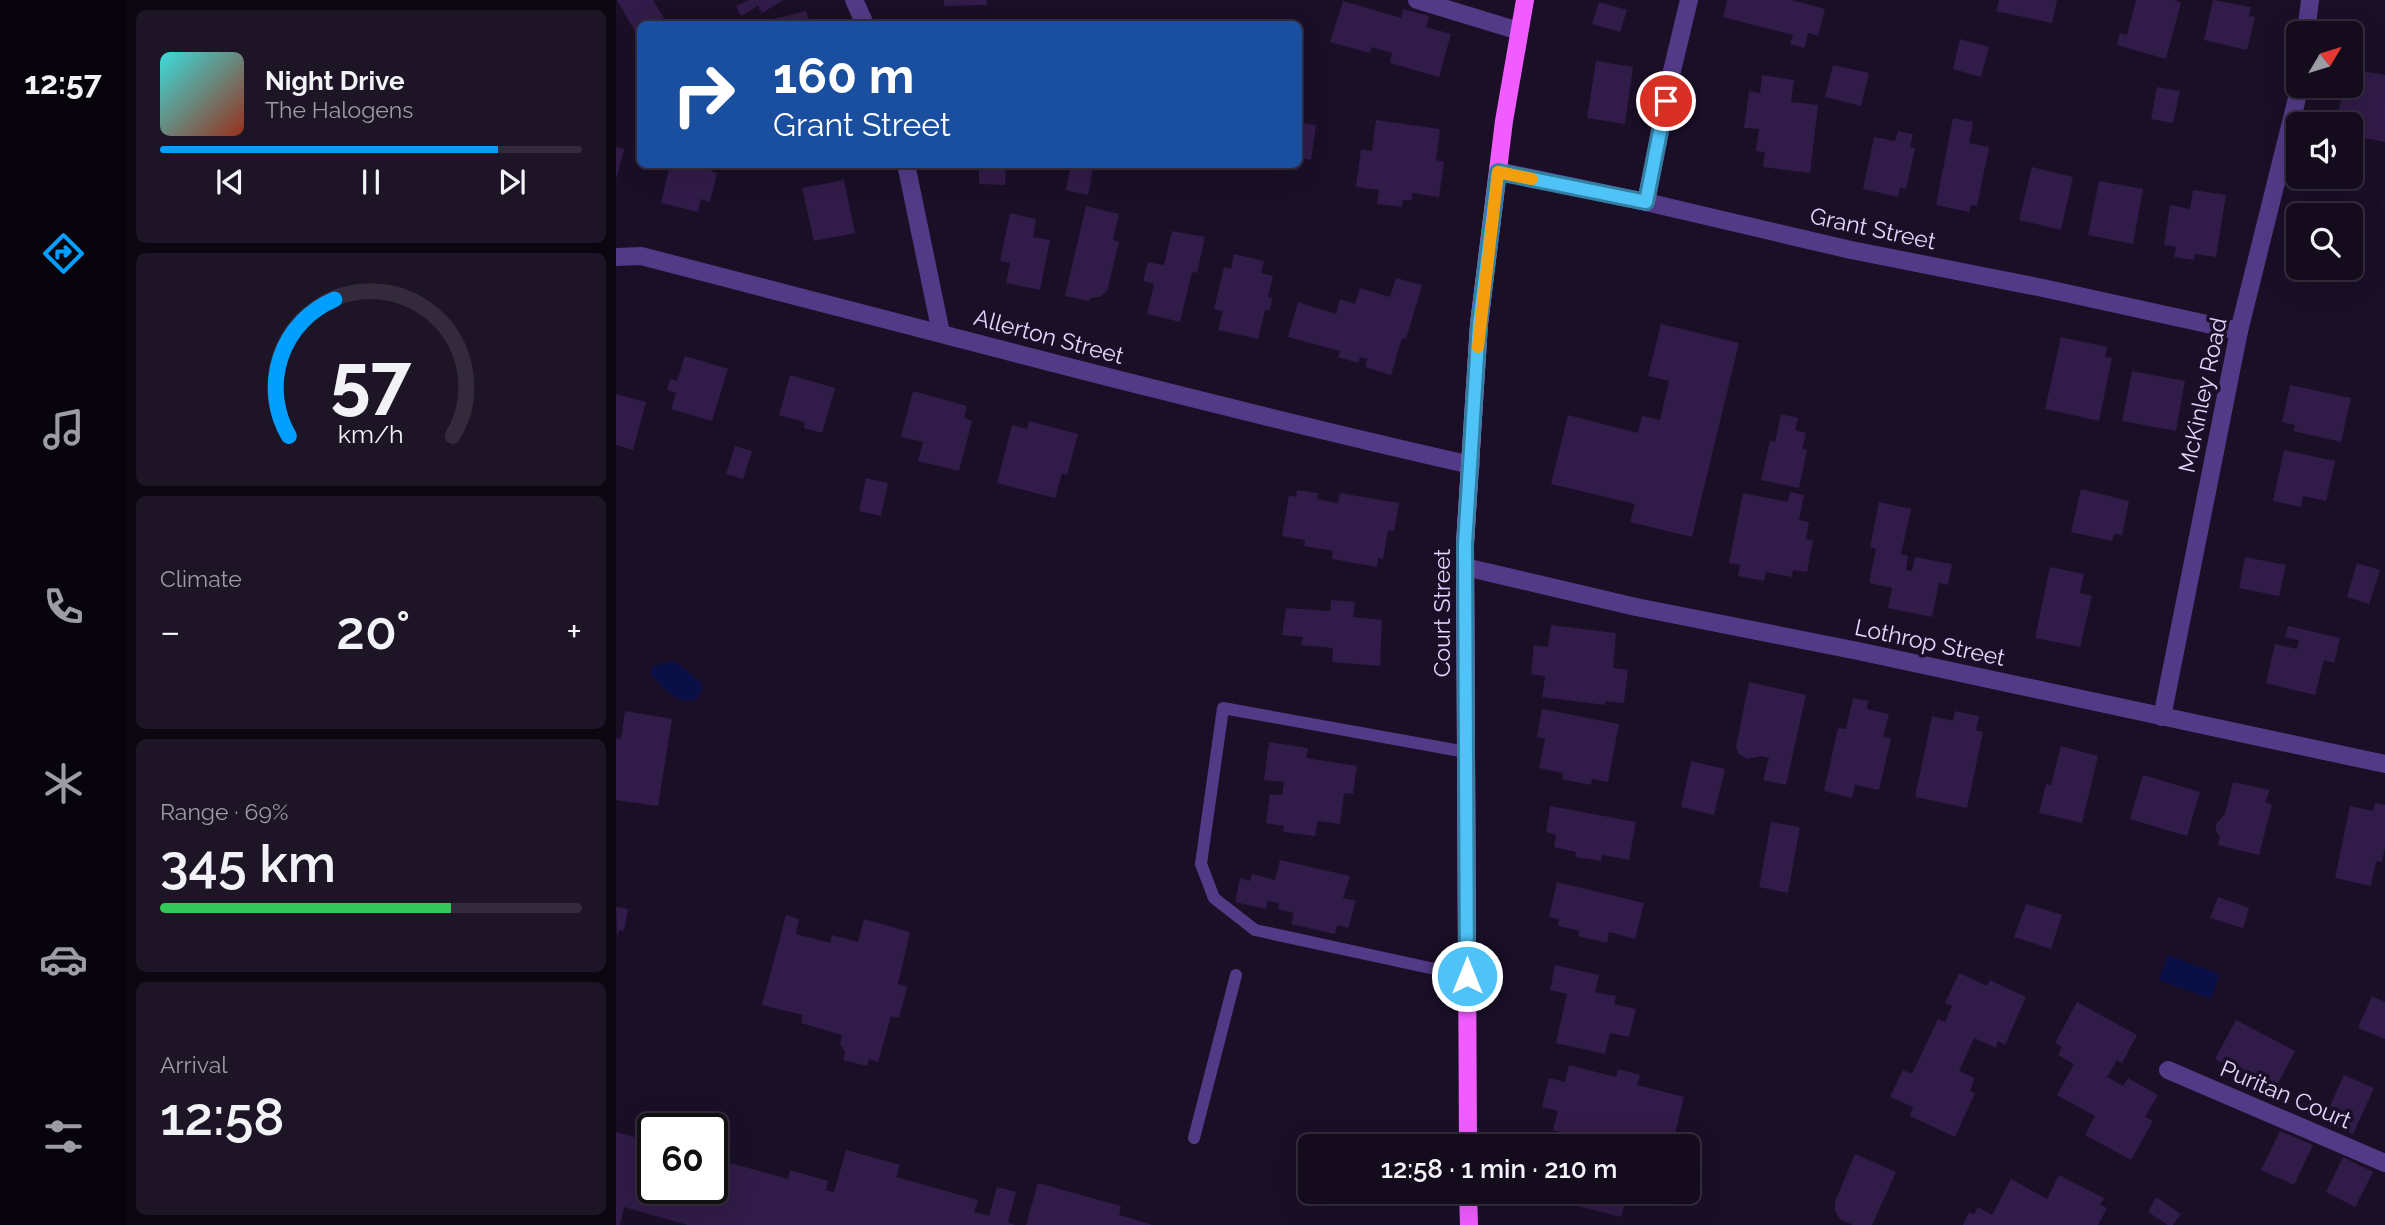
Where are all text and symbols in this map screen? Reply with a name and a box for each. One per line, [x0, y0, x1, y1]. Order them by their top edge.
north arrow [2286, 21, 2362, 98]
map controls [2286, 21, 2363, 280]
text: 160 m [773, 47, 914, 104]
icon: right [658, 49, 749, 140]
text: 12:57 [24, 64, 102, 101]
text: Night Drive [265, 66, 404, 96]
pin [1636, 71, 1696, 131]
icon: arrive [1647, 82, 1685, 120]
text: The Halogens [265, 96, 413, 123]
text: Grant Street [773, 106, 951, 143]
button: sound [2286, 112, 2363, 189]
icon: previous [211, 163, 249, 201]
icon: pause [352, 163, 390, 201]
icon: next [493, 163, 531, 201]
street label: Grant Street [1808, 202, 1939, 255]
button: search [2286, 203, 2363, 280]
icon: directions [39, 229, 88, 278]
street label: Allerton Street [971, 303, 1127, 369]
street label: McKinley Road [2172, 315, 2232, 475]
text: 57 [330, 338, 412, 423]
icon: music [39, 405, 88, 454]
text: km/h [338, 418, 404, 448]
street label: Court Street [1428, 548, 1455, 677]
text: Climate [160, 565, 242, 592]
icon: phone [39, 582, 88, 631]
text: 20° [336, 600, 410, 661]
text: − [160, 609, 180, 654]
text: + [566, 609, 582, 654]
street label: Lothrop Street [1852, 613, 2008, 671]
icon: climate [39, 759, 88, 808]
text: Range · 69% [160, 798, 288, 825]
text: 345 km [160, 833, 336, 894]
icon: car [39, 935, 88, 984]
position arrow [1430, 939, 1504, 1013]
text: Arrival [160, 1051, 227, 1078]
street label: Puritan Court [2217, 1054, 2356, 1134]
text: 12:58 [160, 1086, 285, 1147]
icon: filters [39, 1112, 88, 1161]
speed limit sign: 60 [637, 1113, 728, 1204]
text: 12:58 · 1 min · 210 m [1381, 1154, 1617, 1184]

